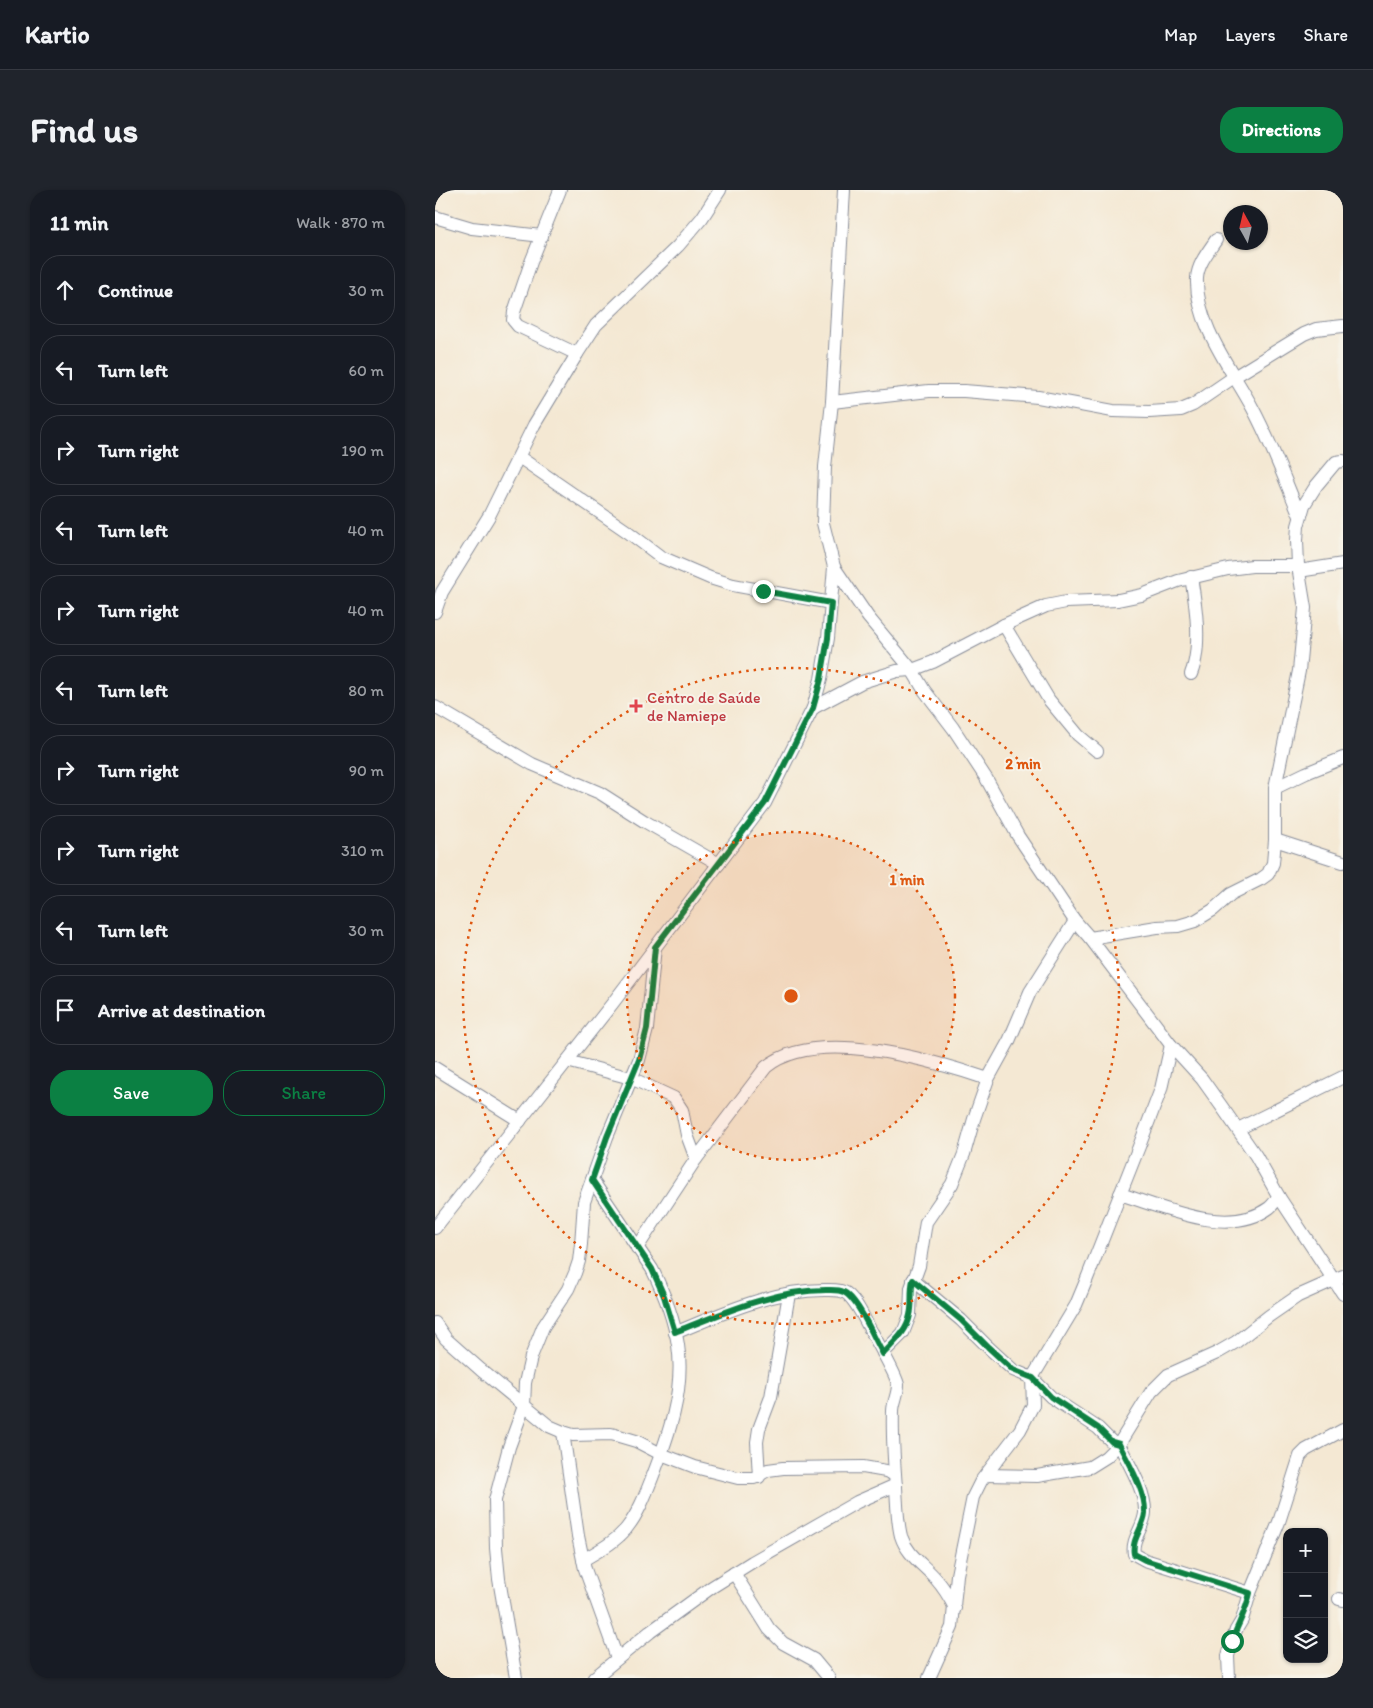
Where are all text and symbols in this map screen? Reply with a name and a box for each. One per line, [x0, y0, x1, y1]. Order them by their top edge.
text: Kartio [25, 20, 90, 49]
text: Map [1164, 24, 1197, 46]
text: Layers [1225, 24, 1275, 46]
text: Share [1303, 24, 1348, 46]
button: Directions [1220, 107, 1343, 153]
text: Find us [30, 109, 138, 151]
north arrow [1223, 205, 1268, 250]
text: 11 min [50, 210, 108, 235]
text: Walk · 870 m [296, 213, 385, 232]
icon: ahead [51, 276, 79, 304]
text: Continue [98, 279, 173, 302]
text: 30 m [348, 281, 384, 300]
icon: left [51, 356, 79, 384]
text: Turn left [98, 359, 168, 382]
text: 60 m [349, 361, 384, 380]
icon: right [51, 436, 79, 464]
text: Turn right [98, 439, 179, 462]
text: 190 m [341, 441, 384, 460]
icon: left [51, 516, 79, 544]
text: Turn left [98, 519, 168, 542]
text: 40 m [347, 521, 384, 540]
route end [752, 580, 775, 603]
icon: right [51, 596, 79, 624]
text: Turn right [98, 599, 179, 622]
text: 40 m [347, 601, 384, 620]
icon: left [51, 676, 79, 704]
text: Turn left [98, 679, 168, 702]
text: 80 m [348, 681, 384, 700]
place label: Centro de Saúde de Namiepe [647, 688, 761, 725]
marker: Centro de Saúde de Namiepe [629, 699, 643, 713]
text: 2 min [1005, 755, 1042, 773]
icon: right [51, 756, 79, 784]
text: Turn right [98, 759, 179, 782]
text: 90 m [349, 761, 384, 780]
icon: right [51, 836, 79, 864]
text: Turn right [98, 839, 179, 862]
text: 310 m [341, 841, 384, 860]
text: 1 min [890, 871, 925, 889]
icon: left [51, 916, 79, 944]
text: Turn left [98, 919, 168, 942]
text: 30 m [348, 921, 384, 940]
centre of rings [782, 987, 800, 1005]
icon: arrive [51, 996, 79, 1024]
text: Arrive at destination [98, 999, 265, 1022]
button: Save [50, 1070, 213, 1116]
button: Share [223, 1070, 385, 1116]
map controls [1283, 1528, 1328, 1663]
button: + [1283, 1528, 1328, 1573]
button: − [1283, 1573, 1328, 1618]
button: layers [1283, 1618, 1328, 1663]
route start [1221, 1630, 1244, 1653]

